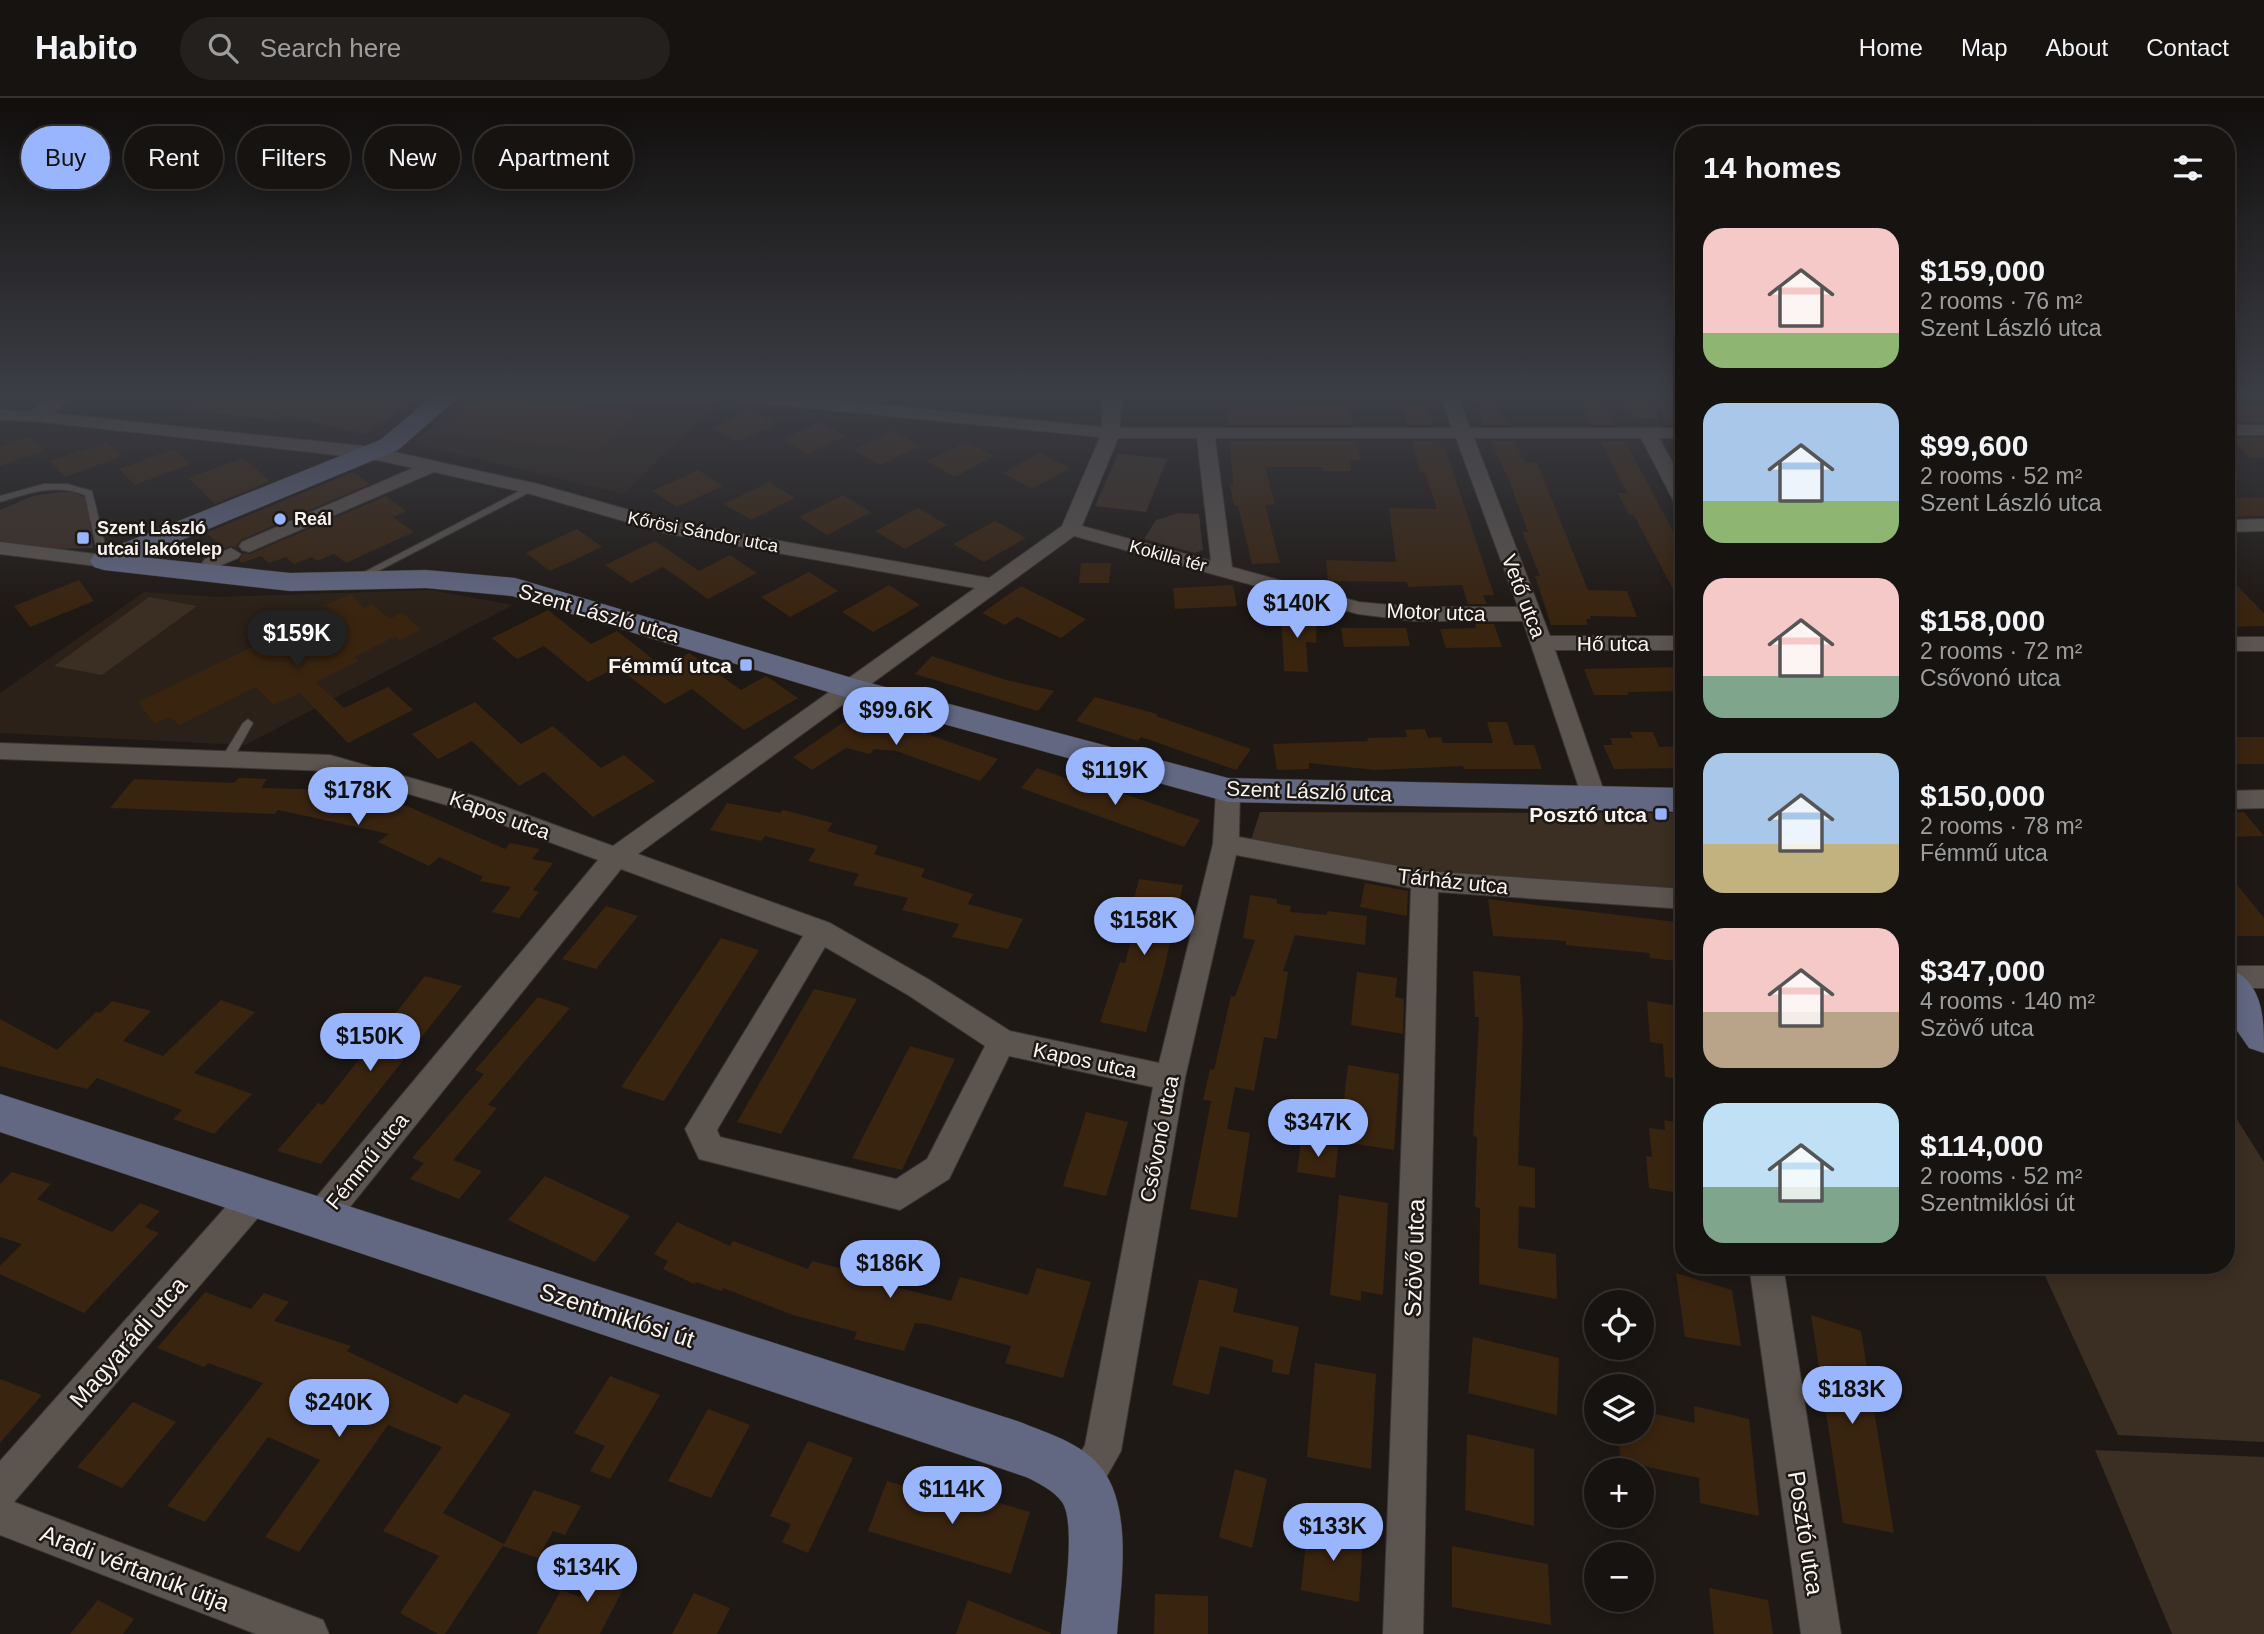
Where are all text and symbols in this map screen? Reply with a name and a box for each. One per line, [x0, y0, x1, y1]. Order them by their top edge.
search box [180, 17, 670, 80]
text: Habito [35, 29, 138, 66]
icon: search [204, 29, 242, 67]
text: Search here [260, 33, 401, 63]
text: Home [1859, 34, 1923, 61]
text: Map [1961, 34, 2008, 61]
text: About [2046, 34, 2108, 61]
text: Contact [2146, 34, 2229, 61]
chip: Buy [21, 126, 110, 189]
chip: Rent [124, 126, 223, 189]
chip: Filters [237, 126, 350, 189]
chip: New [364, 126, 460, 189]
chip: Apartment [474, 126, 633, 189]
icon: filters [2169, 149, 2207, 187]
text: 14 homes [1703, 151, 1841, 184]
text: $159,000 [1920, 254, 2045, 287]
icon: home [1759, 256, 1843, 340]
text: 2 rooms · 76 m² [1920, 288, 2082, 314]
text: Szent László utca [1920, 315, 2102, 341]
text: $99,600 [1920, 429, 2028, 462]
icon: home [1759, 431, 1843, 515]
text: 2 rooms · 52 m² [1920, 463, 2082, 489]
text: Szent László utca [1920, 490, 2102, 516]
street label: Kőrösi Sándor utca [626, 508, 781, 557]
place label: Reál [294, 509, 332, 529]
marker: Reál [272, 511, 288, 527]
place label: Szent László utcai lakótelep [97, 518, 222, 559]
marker: Szent László utcai lakótelep [75, 530, 91, 546]
street label: Kokilla tér [1127, 536, 1209, 576]
street label: Vető utca [1498, 551, 1551, 641]
street label: Szent László utca [516, 579, 682, 647]
pin: $140K [1248, 580, 1346, 640]
text: $140K [1263, 590, 1331, 616]
street label: Motor utca [1386, 599, 1486, 625]
text: $158,000 [1920, 604, 2045, 637]
icon: home [1759, 606, 1843, 690]
pin: $159K [248, 610, 346, 670]
text: $159K [263, 620, 331, 646]
street label: Hő utca [1577, 632, 1650, 655]
text: 2 rooms · 72 m² [1920, 638, 2082, 664]
place label: Fémmű utca [608, 654, 732, 677]
marker: Fémmű utca [738, 657, 754, 673]
text: Csővonó utca [1920, 665, 2061, 691]
pin: $99.6K [839, 688, 953, 747]
text: $99.6K [859, 697, 933, 723]
pin: $119K [1066, 748, 1164, 807]
text: $119K [1082, 757, 1148, 783]
pin: $178K [309, 768, 407, 827]
text: $178K [324, 777, 392, 803]
street label: Szent László utca [1226, 777, 1393, 805]
text: $150,000 [1920, 779, 2045, 812]
icon: home [1759, 781, 1843, 865]
street label: Kapos utca [447, 786, 554, 844]
place label: Posztó utca [1529, 803, 1647, 826]
marker: Posztó utca [1653, 806, 1669, 822]
text: 2 rooms · 78 m² [1920, 813, 2082, 839]
text: Fémmű utca [1920, 840, 2048, 866]
street label: Tárház utca [1397, 864, 1510, 898]
pin: $158K [1095, 898, 1193, 957]
text: $158K [1110, 907, 1178, 933]
text: $347,000 [1920, 954, 2045, 987]
icon: home [1759, 956, 1843, 1040]
text: 4 rooms · 140 m² [1920, 988, 2095, 1014]
pin: $150K [321, 1014, 419, 1073]
text: Szövő utca [1920, 1015, 2034, 1041]
text: $150K [336, 1023, 404, 1049]
street label: Kapos utca [1031, 1038, 1139, 1082]
street label: Csővonó utca [1135, 1073, 1183, 1204]
pin: $347K [1269, 1100, 1367, 1159]
street label: Fémmű utca [321, 1108, 413, 1214]
text: $347K [1284, 1109, 1352, 1135]
text: $114,000 [1920, 1129, 2043, 1162]
icon: home [1759, 1131, 1843, 1215]
text: 2 rooms · 52 m² [1920, 1163, 2082, 1189]
text: Szentmiklósi út [1920, 1190, 2075, 1216]
street label: Szövő utca [1398, 1198, 1430, 1318]
pin: $186K [841, 1240, 939, 1300]
text: $186K [856, 1250, 924, 1276]
street label: Magyarádi utca [64, 1271, 192, 1413]
street label: Szentmiklósi út [536, 1277, 698, 1353]
map controls [1584, 1290, 1654, 1612]
button: locate [1584, 1290, 1654, 1360]
pin: $183K [1803, 1366, 1901, 1426]
button: layers [1584, 1374, 1654, 1444]
text: $183K [1818, 1376, 1886, 1402]
pin: $240K [290, 1380, 388, 1439]
text: $240K [305, 1389, 373, 1415]
button: + [1584, 1458, 1654, 1528]
pin: $114K [903, 1466, 1001, 1526]
street label: Posztó utca [1783, 1469, 1829, 1598]
text: $114K [919, 1476, 985, 1502]
pin: $133K [1284, 1504, 1382, 1563]
text: $133K [1299, 1513, 1367, 1539]
street label: Aradi vértanúk útja [37, 1520, 234, 1617]
button: − [1584, 1542, 1654, 1612]
pin: $134K [538, 1544, 636, 1604]
text: $134K [553, 1554, 621, 1580]

